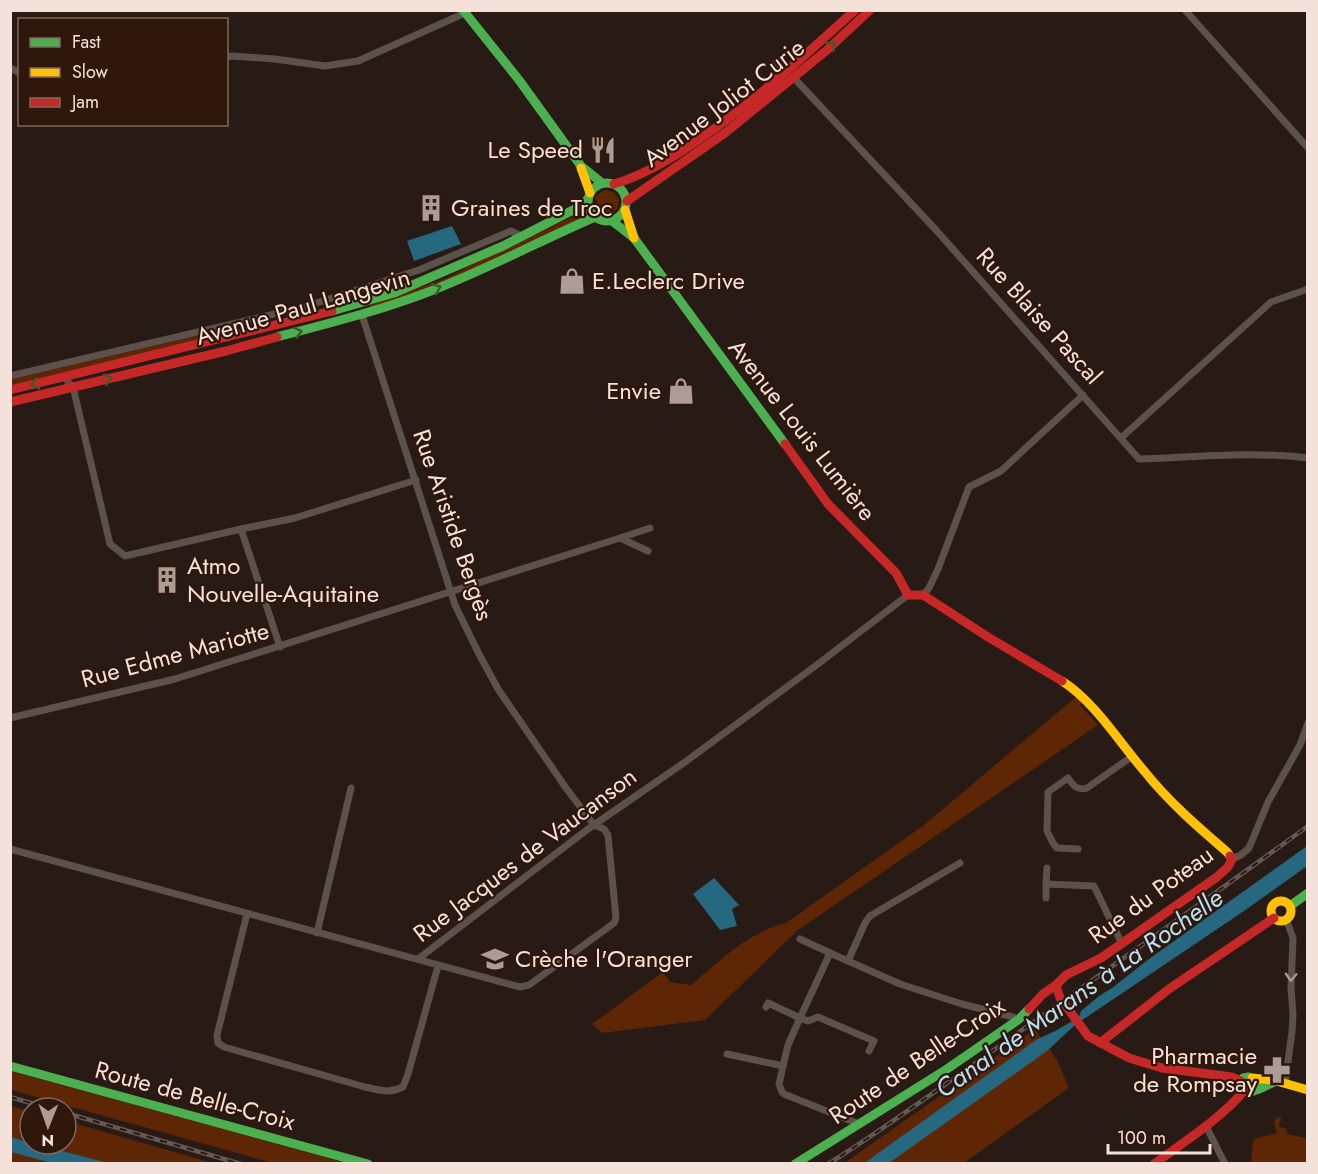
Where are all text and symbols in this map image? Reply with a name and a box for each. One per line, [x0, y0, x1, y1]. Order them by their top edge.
legend [18, 18, 228, 126]
text: Fast [72, 29, 101, 55]
street label: Avenue Joliot Curie [635, 30, 812, 175]
one-way arrow [825, 41, 836, 52]
text: Slow [72, 59, 109, 85]
text: Jam [70, 89, 99, 115]
place label: Le Speed [487, 132, 583, 167]
restaurant icon: Le Speed [588, 135, 618, 165]
place label: Graines de Troc [451, 190, 612, 225]
building icon: Graines de Troc [416, 193, 446, 223]
street label: Rue Blaise Pascal [968, 239, 1110, 392]
street label: Avenue Paul Langevin [192, 259, 414, 354]
place label: E.Leclerc Drive [592, 263, 745, 298]
shop icon: E.Leclerc Drive [557, 266, 587, 296]
one-way arrow [431, 283, 442, 295]
one-way arrow [292, 327, 303, 339]
street label: Avenue Louis Lumière [720, 331, 885, 528]
one-way arrow [103, 373, 113, 386]
place label: Envie [606, 373, 661, 408]
shop icon: Envie [666, 376, 696, 406]
one-way arrow [31, 377, 41, 390]
street label: Rue Aristide Bergès [404, 425, 503, 625]
place label: Atmo Nouvelle-Aquitaine [187, 548, 379, 611]
building icon: Atmo Nouvelle-Aquitaine [152, 565, 182, 595]
street label: Rue Edme Mariotte [77, 613, 273, 696]
street label: Rue Jacques de Vaucanson [406, 759, 644, 950]
street label: Rue du Poteau [1081, 837, 1220, 952]
water label: Canal de Marans à La Rochelle [927, 879, 1231, 1107]
place label: Crèche l'Oranger [515, 941, 693, 976]
school or university icon: Crèche l'Oranger [480, 944, 510, 974]
one-way arrow [1285, 972, 1298, 981]
street label: Route de Belle-Croix [822, 988, 1013, 1133]
place label: Pharmacie de Rompsay [1133, 1038, 1257, 1101]
street label: Route de Belle-Croix [91, 1052, 300, 1139]
pharmacy icon: Pharmacie de Rompsay [1262, 1055, 1292, 1085]
north arrow [18, 1096, 78, 1156]
scale bar [1108, 1117, 1210, 1155]
text: 100 m [1117, 1125, 1166, 1151]
text: N [41, 1129, 54, 1152]

